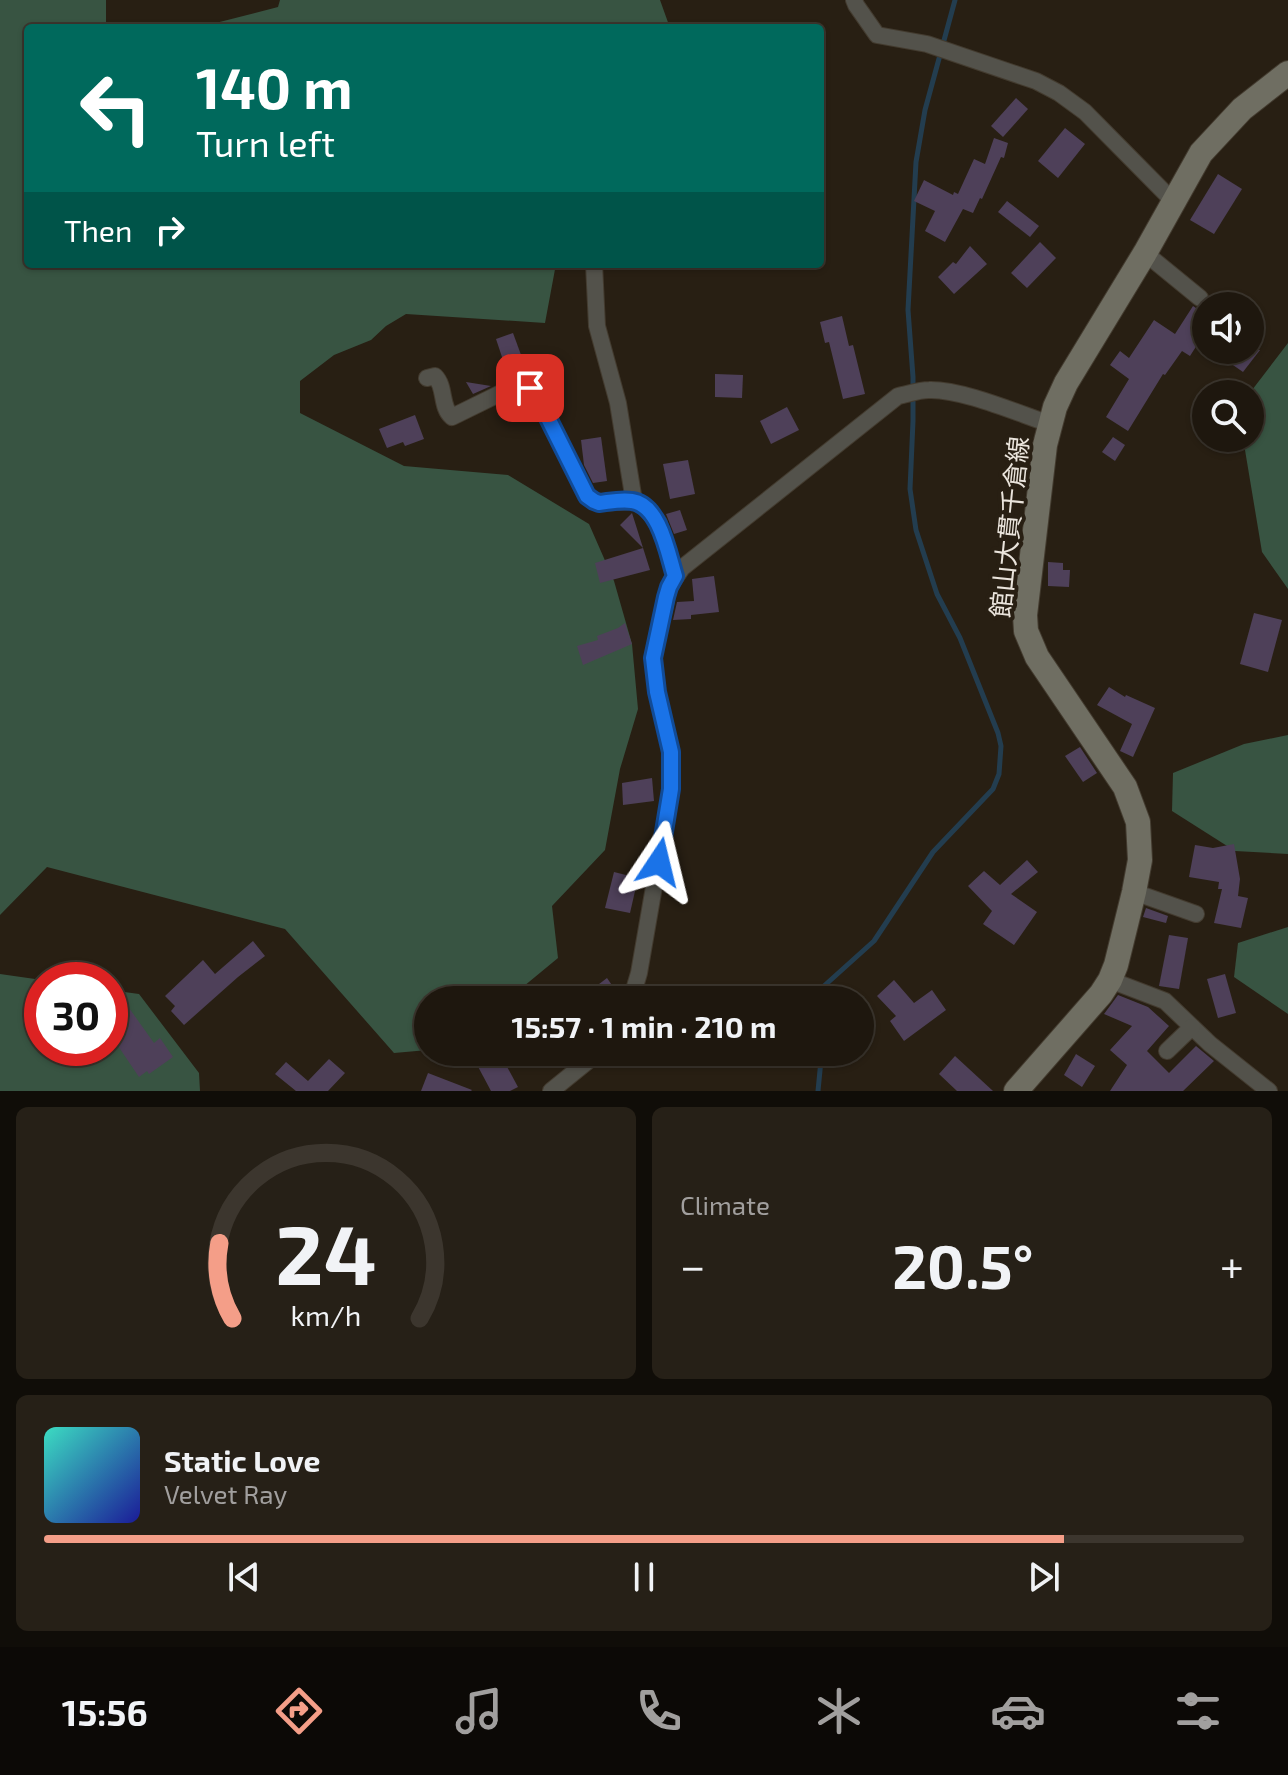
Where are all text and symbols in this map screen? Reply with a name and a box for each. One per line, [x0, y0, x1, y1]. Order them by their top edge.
text: 140 m [196, 53, 353, 120]
icon: left [64, 56, 168, 160]
text: Turn left [196, 121, 335, 164]
icon: right [148, 208, 192, 252]
text: Then [64, 212, 132, 248]
map controls [1192, 292, 1264, 452]
button: sound [1192, 292, 1264, 364]
pin [496, 354, 564, 422]
icon: arrive [508, 366, 552, 410]
button: search [1192, 380, 1264, 452]
street label: 館山大貫千倉線 [984, 435, 1033, 619]
position arrow [617, 820, 701, 904]
speed limit sign: 30 [24, 962, 128, 1066]
text: 15:57 · 1 min · 210 m [511, 1008, 777, 1044]
text: Climate [680, 1189, 770, 1220]
text: 24 [275, 1202, 377, 1302]
text: 20.5° [892, 1229, 1033, 1301]
text: − [680, 1238, 706, 1291]
text: + [1220, 1238, 1244, 1291]
text: km/h [291, 1297, 361, 1332]
text: Static Love [164, 1442, 320, 1478]
text: Velvet Ray [164, 1478, 287, 1509]
icon: previous [222, 1555, 266, 1599]
icon: pause [622, 1555, 666, 1599]
icon: next [1022, 1555, 1066, 1599]
icon: directions [271, 1683, 327, 1739]
icon: music [451, 1683, 507, 1739]
icon: phone [631, 1683, 687, 1739]
icon: climate [811, 1683, 867, 1739]
icon: car [990, 1683, 1046, 1739]
icon: filters [1170, 1683, 1226, 1739]
text: 15:56 [62, 1690, 148, 1733]

